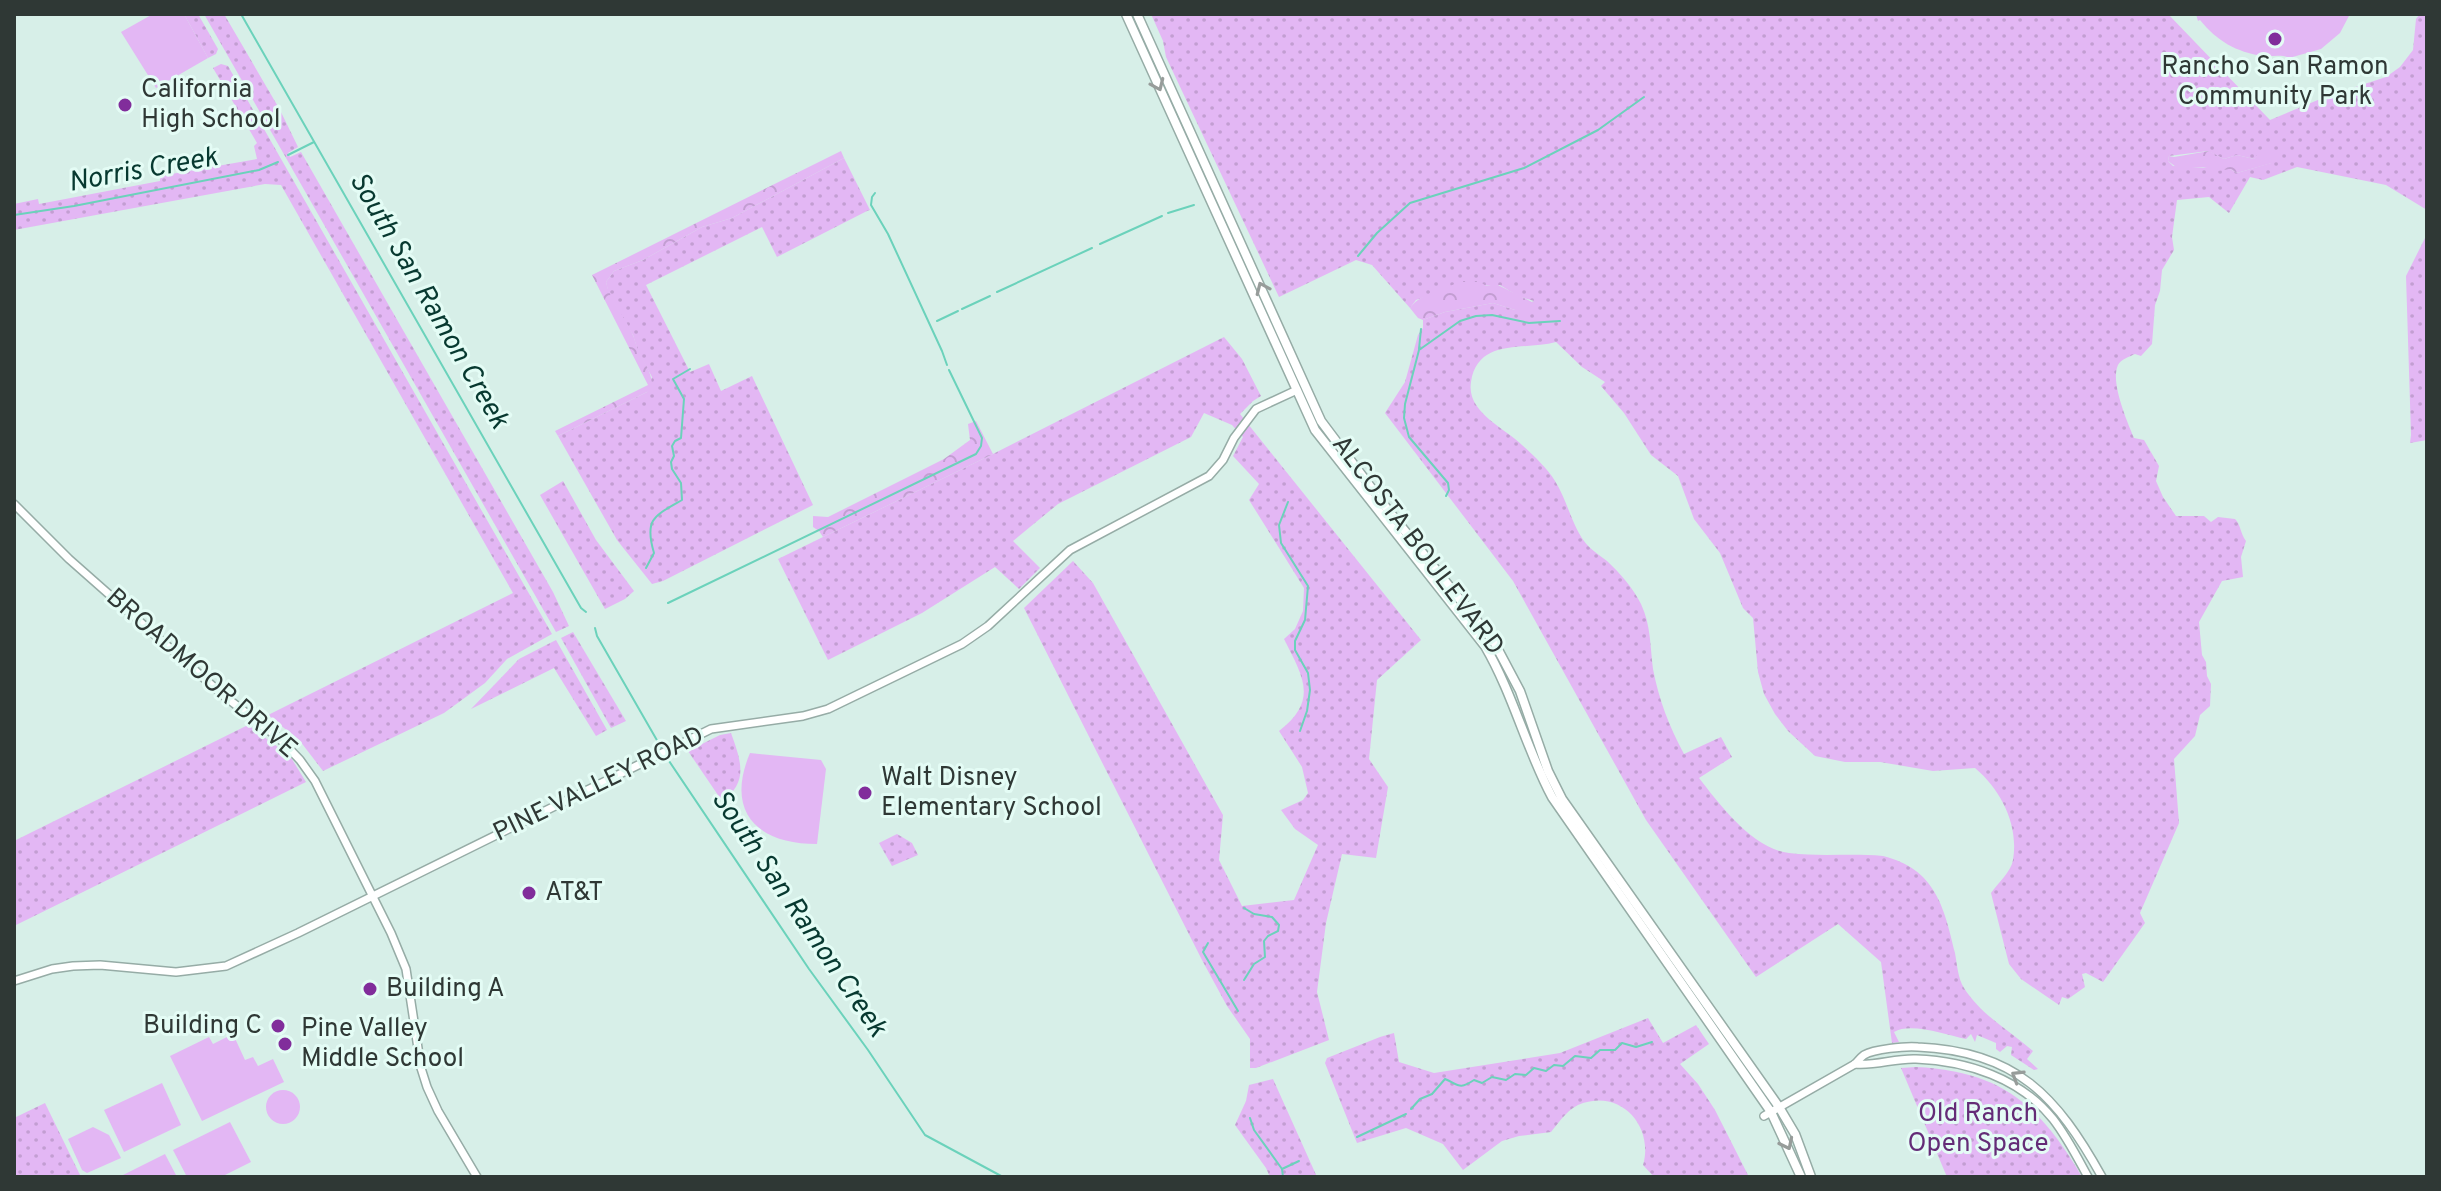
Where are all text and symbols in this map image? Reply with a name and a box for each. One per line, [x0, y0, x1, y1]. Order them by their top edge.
marker: Rancho San Ramon Community Park [2266, 30, 2284, 48]
place label: Rancho San Ramon Community Park [2161, 51, 2389, 114]
place label: California High School [141, 74, 281, 137]
one-way arrow [1148, 77, 1164, 92]
marker: California High School [116, 96, 134, 114]
water label: Norris Creek [66, 140, 221, 202]
water label: South San Ramon Creek [340, 166, 517, 437]
one-way arrow [1256, 282, 1272, 297]
street label: ALCOSTA BOULEVARD [1323, 429, 1511, 663]
street label: BROADMOOR DRIVE [98, 582, 304, 766]
street label: PINE VALLEY ROAD [488, 720, 710, 850]
place label: Walt Disney Elementary School [881, 762, 1102, 825]
water label: South San Ramon Creek [702, 784, 895, 1045]
marker: Walt Disney Elementary School [856, 784, 874, 802]
place label: AT&T [545, 877, 603, 910]
marker: AT&T [520, 884, 538, 902]
place label: Building A [386, 973, 505, 1006]
marker: Building A [361, 980, 379, 998]
place label: Building C [143, 1010, 262, 1043]
place label: Pine Valley Middle School [301, 1013, 464, 1076]
marker: Building C [269, 1017, 287, 1035]
marker: Pine Valley Middle School [276, 1035, 294, 1053]
one-way arrow [2012, 1070, 2026, 1085]
park label: Old Ranch Open Space [1907, 1098, 2049, 1161]
one-way arrow [1777, 1136, 1793, 1151]

